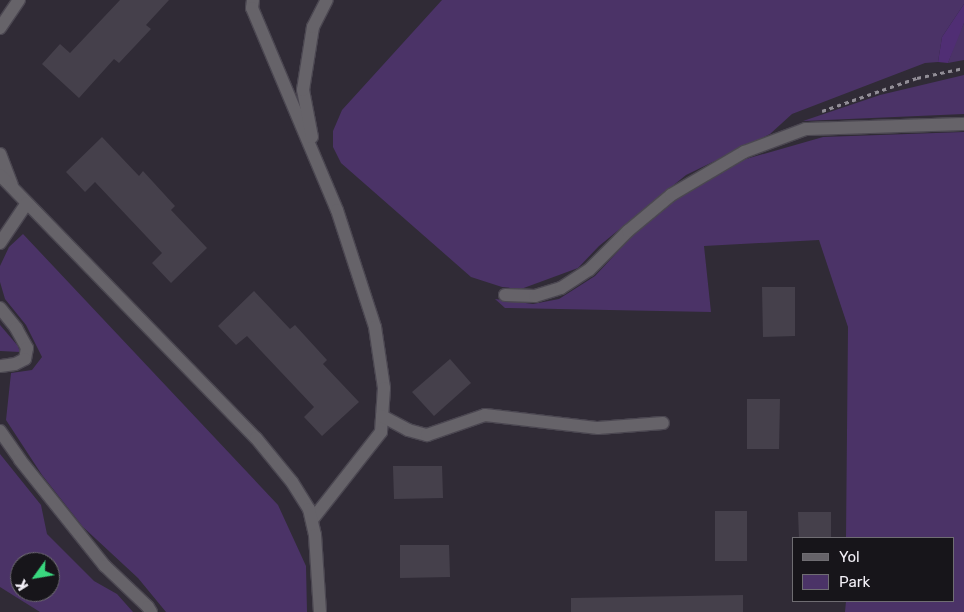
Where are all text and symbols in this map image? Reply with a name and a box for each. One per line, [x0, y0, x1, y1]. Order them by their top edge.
legend [792, 537, 954, 602]
text: Yol [839, 548, 860, 566]
north arrow [10, 552, 60, 602]
text: Park [839, 573, 870, 591]
text: K [13, 576, 32, 593]

